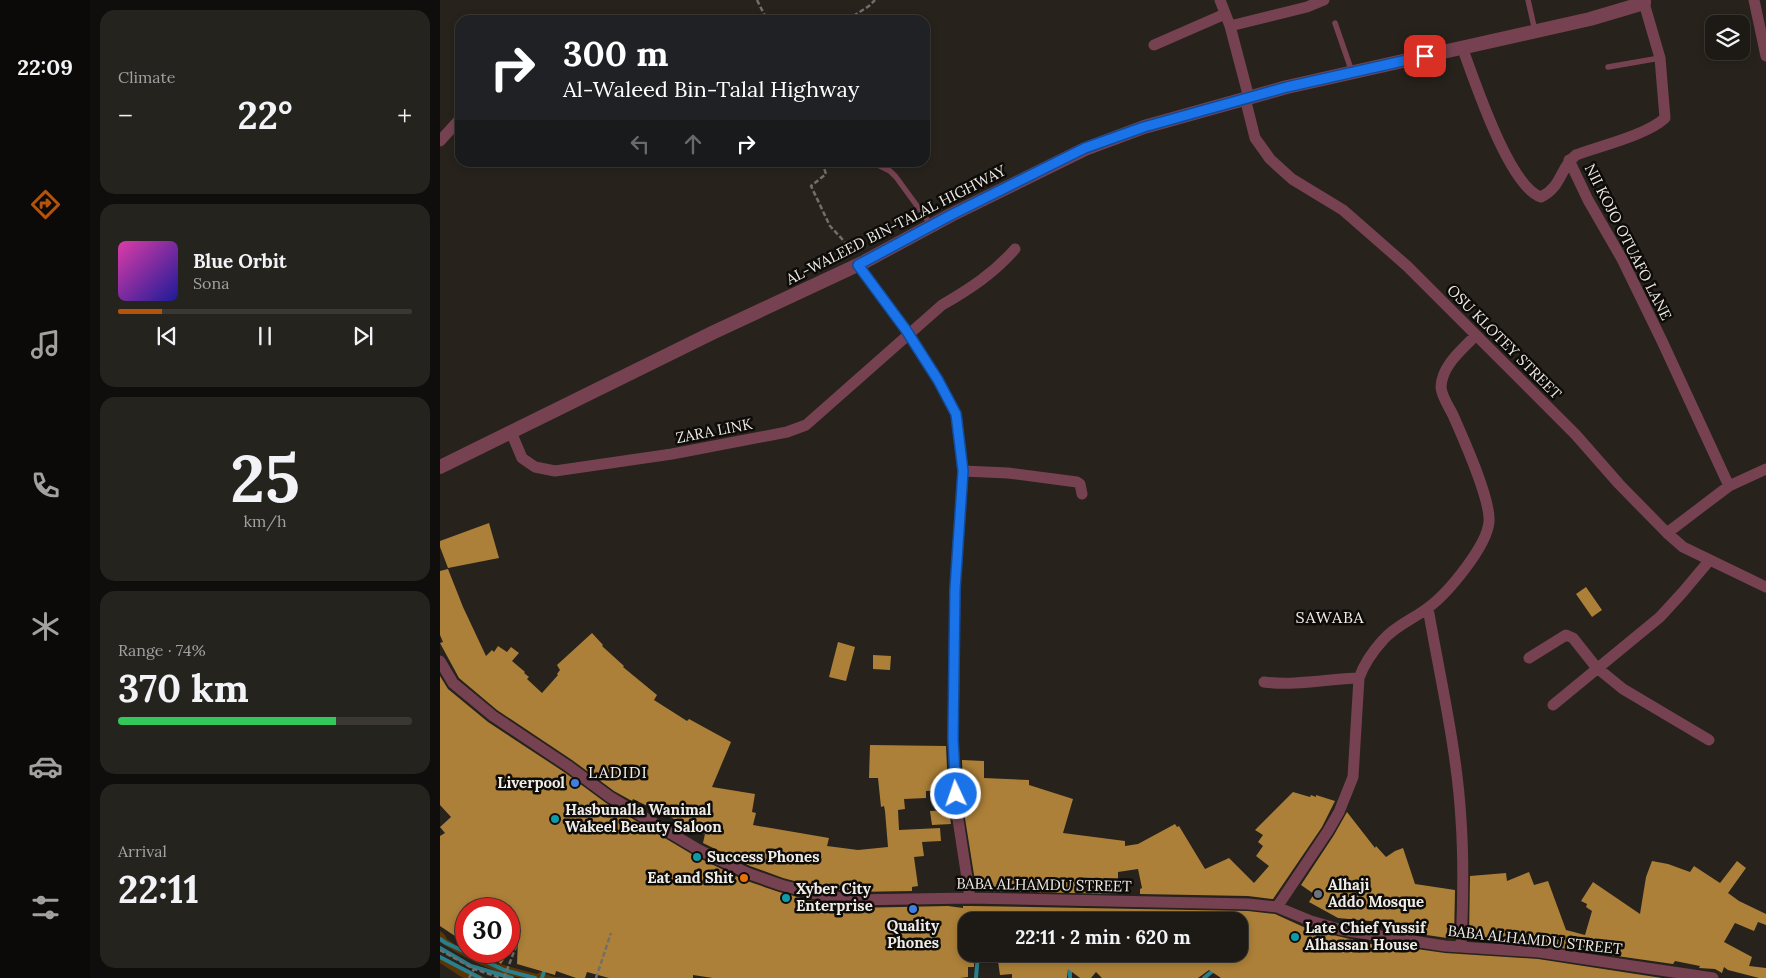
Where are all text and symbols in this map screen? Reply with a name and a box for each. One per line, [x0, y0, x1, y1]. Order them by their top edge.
map controls [1705, 15, 1750, 60]
button: layers [1705, 15, 1750, 60]
text: 300 m [563, 31, 669, 76]
icon: right [480, 35, 545, 100]
pin [1404, 35, 1446, 77]
icon: arrive [1411, 42, 1439, 70]
text: 22:09 [17, 53, 73, 81]
text: Climate [118, 67, 175, 87]
text: Al-Waleed Bin-Talal Highway [563, 75, 859, 103]
text: 22° [237, 91, 293, 139]
text: − [118, 98, 133, 134]
text: + [397, 98, 412, 134]
icon: left [626, 130, 654, 158]
icon: ahead [679, 130, 707, 158]
icon: right [732, 130, 760, 158]
street label: AL-WALEED BIN-TALAL HIGHWAY [782, 160, 1009, 289]
street label: NII KOJO OTUAFO LANE [1581, 160, 1676, 323]
icon: directions [28, 187, 63, 222]
text: Blue Orbit [193, 249, 287, 273]
text: Sona [193, 273, 229, 293]
street label: OSU KLOTEY STREET [1443, 280, 1566, 403]
icon: previous [153, 322, 181, 350]
icon: pause [251, 322, 279, 350]
icon: next [349, 322, 377, 350]
icon: music [28, 327, 63, 362]
street label: ZARA LINK [674, 414, 754, 447]
text: 25 [230, 437, 300, 520]
icon: phone [28, 468, 63, 503]
text: km/h [243, 511, 287, 531]
district label: SAWABA [1295, 607, 1365, 627]
icon: climate [28, 609, 63, 644]
text: Range · 74% [118, 640, 206, 660]
text: 370 km [118, 664, 249, 712]
icon: car [28, 749, 63, 784]
district label: LADIDI [588, 762, 648, 782]
position arrow [929, 767, 981, 819]
place label: Liverpool [497, 773, 565, 792]
marker: Liverpool [569, 777, 581, 789]
place label: Hasbunalla Wanimal Wakeel Beauty Saloon [565, 800, 722, 836]
marker: Hasbunalla Wanimal Wakeel Beauty Saloon [549, 813, 561, 825]
text: Arrival [118, 841, 167, 861]
place label: Success Phones [707, 847, 819, 866]
marker: Success Phones [691, 851, 703, 863]
text: 22:11 [118, 865, 199, 913]
place label: Eat and Shit [647, 868, 735, 887]
marker: Eat and Shit [738, 872, 750, 884]
street label: BABA ALHAMDU STREET [956, 873, 1132, 896]
place label: Alhaji Addo Mosque [1328, 875, 1424, 911]
place label: Xyber City Enterprise [796, 879, 873, 915]
marker: Alhaji Addo Mosque [1312, 888, 1324, 900]
icon: filters [28, 890, 63, 925]
marker: Xyber City Enterprise [780, 892, 792, 904]
speed limit sign: 30 [455, 898, 520, 963]
marker: Quality Phones [907, 903, 919, 915]
place label: Quality Phones [887, 916, 940, 952]
place label: Late Chief Yussif Alhassan House [1305, 918, 1427, 954]
street label: BABA ALHAMDU STREET [1447, 921, 1624, 958]
text: 22:11 · 2 min · 620 m [1015, 925, 1191, 949]
marker: Late Chief Yussif Alhassan House [1289, 931, 1301, 943]

